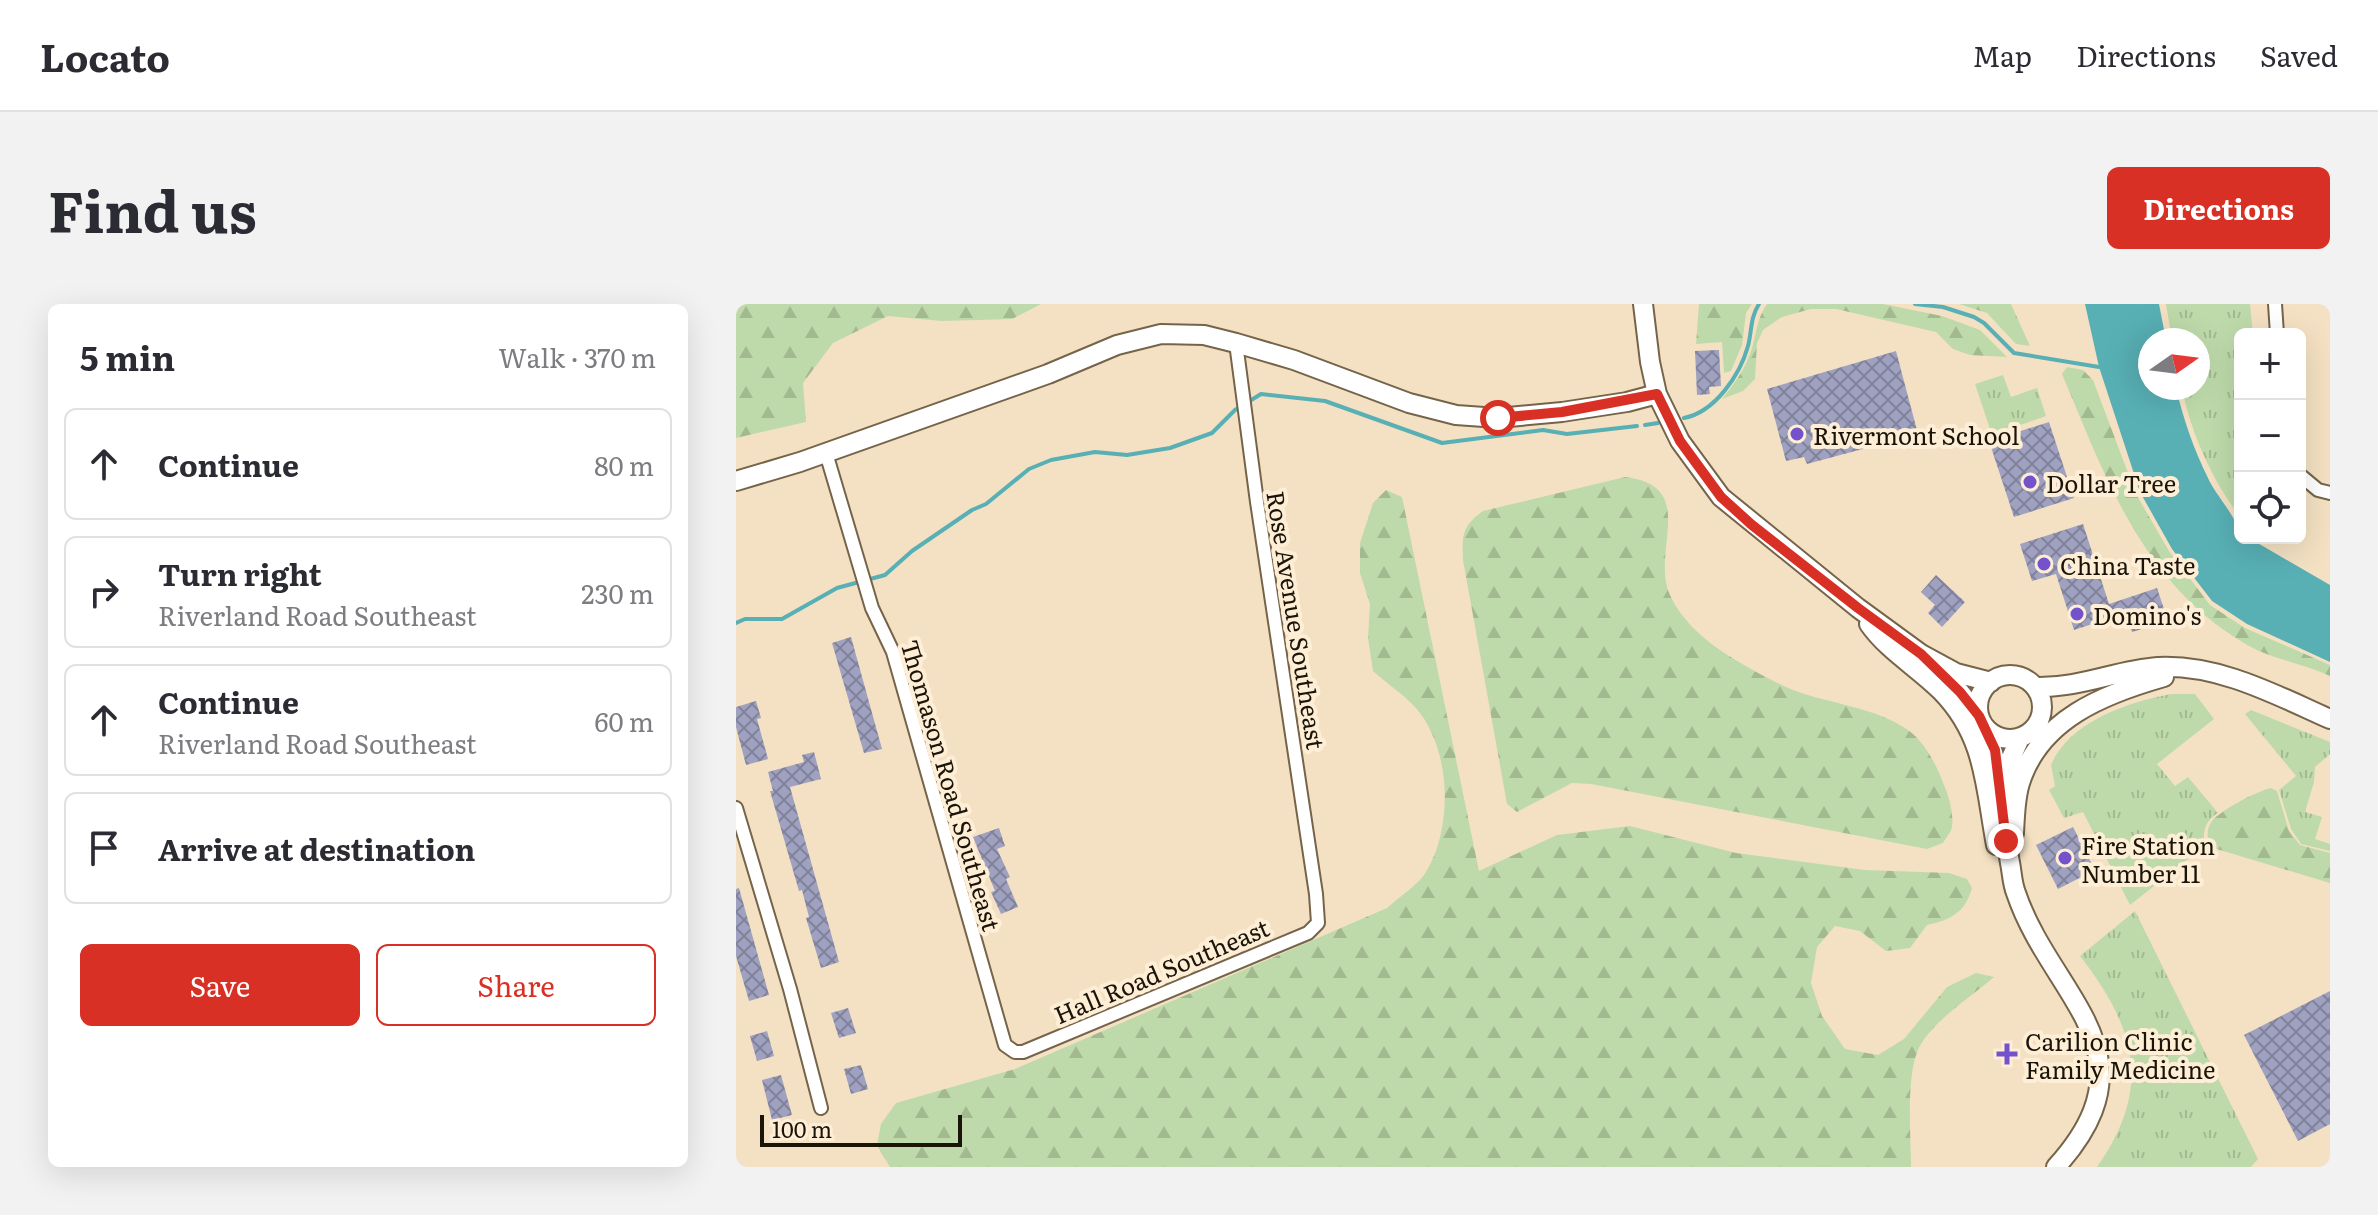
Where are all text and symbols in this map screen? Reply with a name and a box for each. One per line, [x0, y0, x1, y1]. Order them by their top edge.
text: Locato [40, 27, 170, 84]
text: Map [1973, 34, 2032, 76]
text: Directions [2076, 34, 2216, 76]
text: Saved [2260, 34, 2338, 76]
text: Find us [48, 167, 257, 250]
button: Directions [2107, 167, 2330, 249]
north arrow [2138, 328, 2210, 400]
map controls [2234, 328, 2306, 544]
button: + [2234, 328, 2306, 400]
text: 5 min [80, 331, 175, 381]
text: Walk · 370 m [498, 337, 656, 376]
route start [1480, 400, 1516, 436]
button: − [2234, 400, 2306, 472]
place label: Rivermont School [1813, 417, 2019, 452]
marker: Rivermont School [1788, 425, 1806, 443]
icon: ahead [82, 442, 126, 486]
text: Continue [158, 442, 299, 486]
text: 80 m [594, 445, 654, 484]
place label: Dollar Tree [2046, 465, 2176, 500]
button: locate [2234, 472, 2306, 544]
marker: Dollar Tree [2021, 473, 2039, 491]
street label: Rose Avenue Southeast [1259, 488, 1335, 752]
place label: China Taste [2060, 547, 2195, 582]
text: Turn right [158, 551, 322, 595]
marker: China Taste [2035, 555, 2053, 573]
icon: right [82, 570, 126, 614]
text: 230 m [581, 573, 654, 612]
text: Riverland Road Southeast [158, 595, 477, 634]
place label: Domino's [2093, 597, 2201, 632]
marker: Domino's [2068, 605, 2086, 623]
street label: Thomason Road Southeast [894, 635, 1010, 935]
text: Continue [158, 679, 299, 723]
icon: ahead [82, 698, 126, 742]
text: 60 m [595, 701, 654, 740]
text: Riverland Road Southeast [158, 723, 477, 762]
route end [1988, 823, 2024, 859]
icon: arrive [82, 826, 126, 870]
text: Arrive at destination [158, 826, 475, 870]
place label: Fire Station Number 11 [2081, 827, 2215, 890]
marker: Fire Station Number 11 [2056, 849, 2074, 867]
street label: Hall Road Southeast [1048, 909, 1274, 1031]
button: Save [80, 944, 360, 1026]
button: Share [376, 944, 656, 1026]
place label: Carilion Clinic Family Medicine [2025, 1023, 2216, 1086]
marker: Carilion Clinic Family Medicine [1996, 1043, 2018, 1065]
scale bar [760, 1111, 962, 1147]
text: 100 m [772, 1112, 832, 1145]

